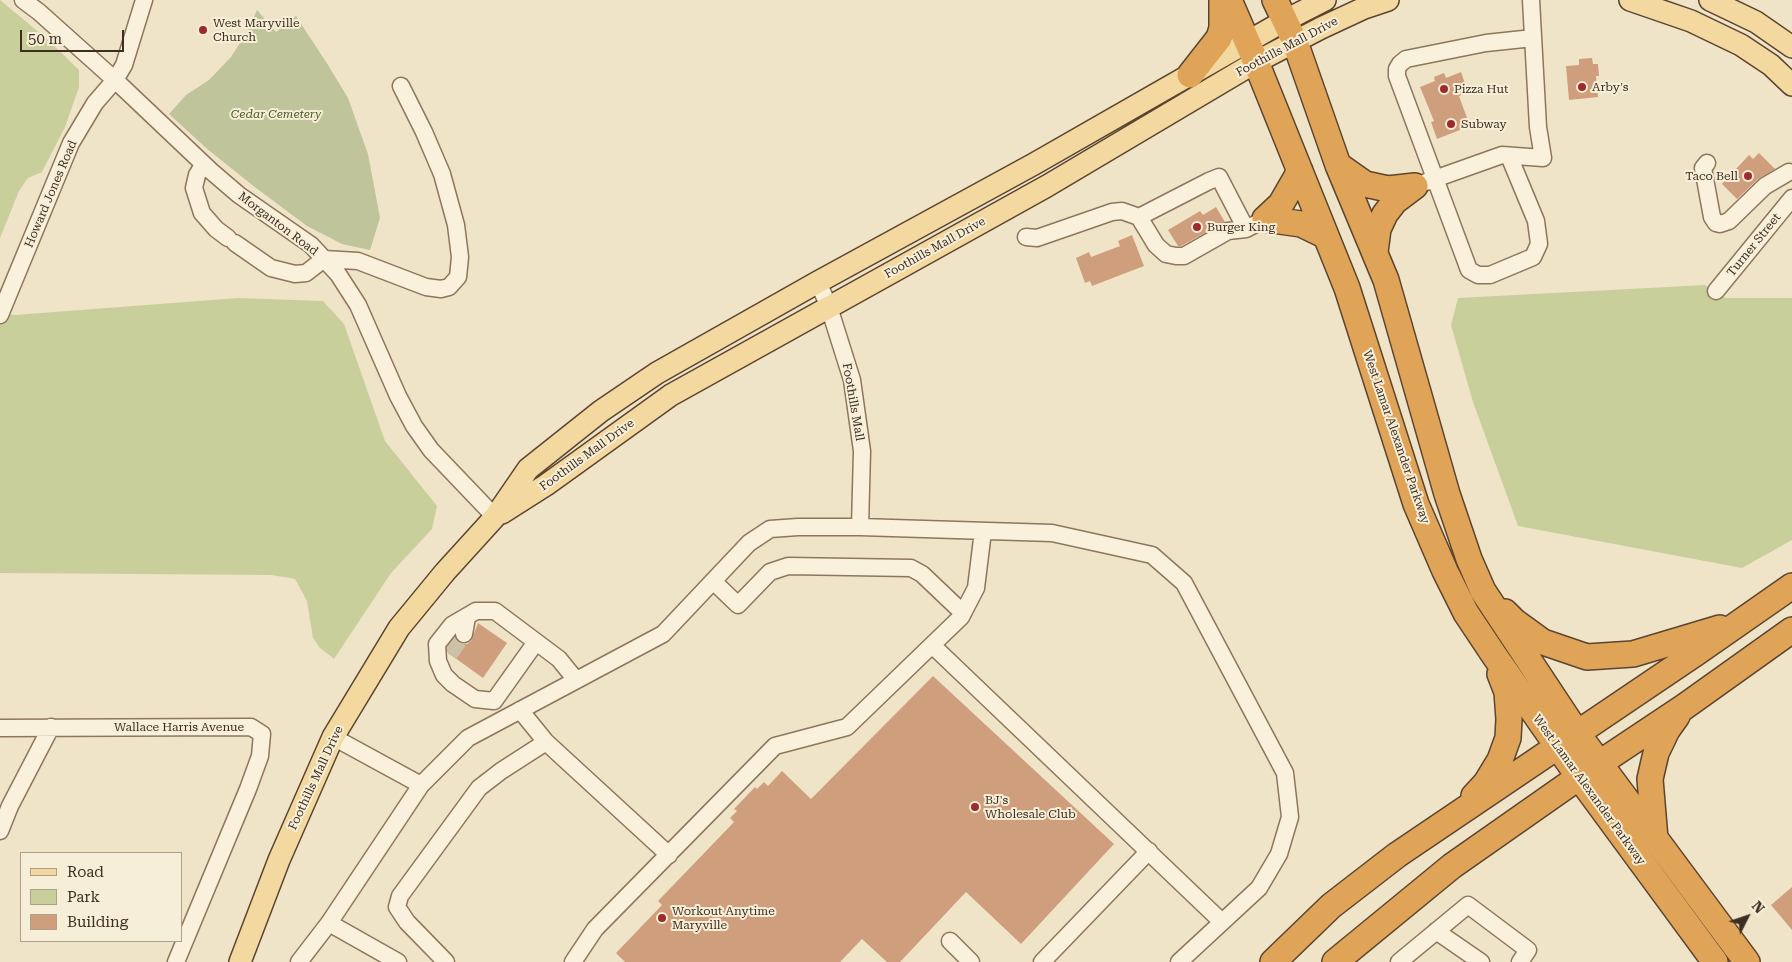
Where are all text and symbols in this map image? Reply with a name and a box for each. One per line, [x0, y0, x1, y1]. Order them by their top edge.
street label: Foothills Mall Drive [1234, 14, 1340, 80]
place label: West Maryville Church [213, 16, 300, 44]
scale bar [22, 20, 126, 52]
marker: West Maryville Church [197, 24, 209, 36]
text: 50 m [28, 30, 62, 48]
place label: Arby's [1592, 80, 1628, 94]
marker: Arby's [1576, 81, 1588, 93]
place label: Pizza Hut [1454, 82, 1508, 96]
marker: Pizza Hut [1438, 83, 1450, 95]
park label: Cedar Cemetery [231, 107, 321, 121]
place label: Subway [1461, 117, 1507, 131]
marker: Subway [1445, 118, 1457, 130]
street label: Howard Jones Road [22, 138, 80, 250]
place label: Taco Bell [1685, 169, 1738, 183]
marker: Taco Bell [1742, 170, 1754, 182]
street label: Morganton Road [235, 189, 321, 259]
street label: Turner Street [1724, 211, 1784, 279]
street label: Foothills Mall Drive [882, 214, 988, 282]
place label: Burger King [1207, 220, 1275, 234]
marker: Burger King [1191, 221, 1203, 233]
street label: West Lamar Alexander Parkway [1359, 348, 1433, 526]
street label: Foothills Mall [839, 362, 867, 442]
street label: Foothills Mall Drive [537, 416, 637, 494]
street label: West Lamar Alexander Parkway [1530, 712, 1648, 868]
street label: Wallace Harris Avenue [114, 720, 244, 734]
street label: Foothills Mall Drive [286, 724, 346, 832]
place label: BJ's Wholesale Club [985, 793, 1076, 821]
marker: BJ's Wholesale Club [969, 801, 981, 813]
legend [20, 852, 182, 942]
text: Road [67, 863, 104, 881]
text: Park [67, 888, 100, 906]
north arrow [1722, 892, 1772, 942]
text: N [1749, 898, 1768, 916]
place label: Workout Anytime Maryville [672, 904, 775, 932]
marker: Workout Anytime Maryville [656, 912, 668, 924]
text: Building [67, 913, 128, 931]

